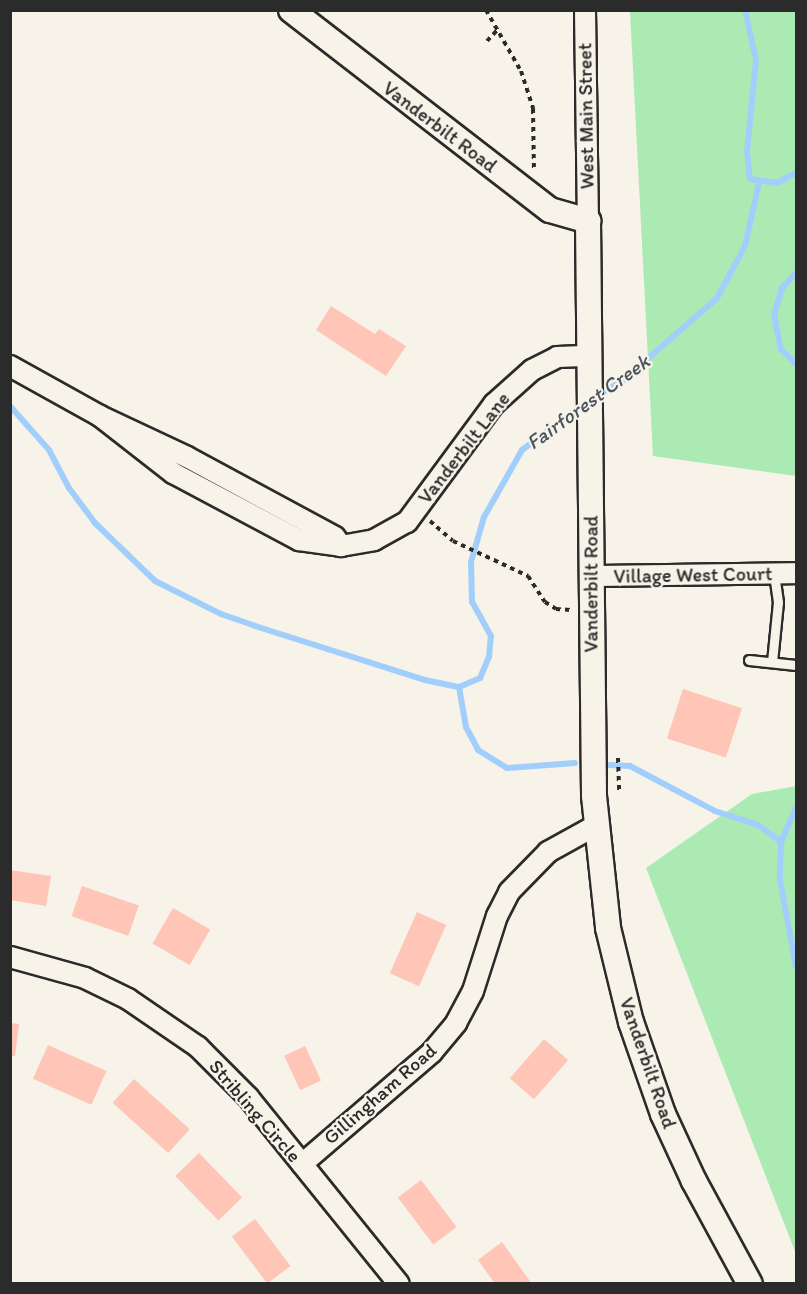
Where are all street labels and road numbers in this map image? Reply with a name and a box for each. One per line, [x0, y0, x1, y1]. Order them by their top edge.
street label: West Main Street [573, 42, 599, 190]
street label: Vanderbilt Road [378, 76, 502, 178]
street label: Vanderbilt Lane [413, 387, 515, 509]
street label: Vanderbilt Road [579, 515, 603, 653]
street label: Village West Court [613, 562, 773, 588]
street label: Vanderbilt Road [614, 994, 682, 1132]
street label: Gillingham Road [319, 1038, 441, 1150]
street label: Stribling Circle [204, 1055, 306, 1167]

